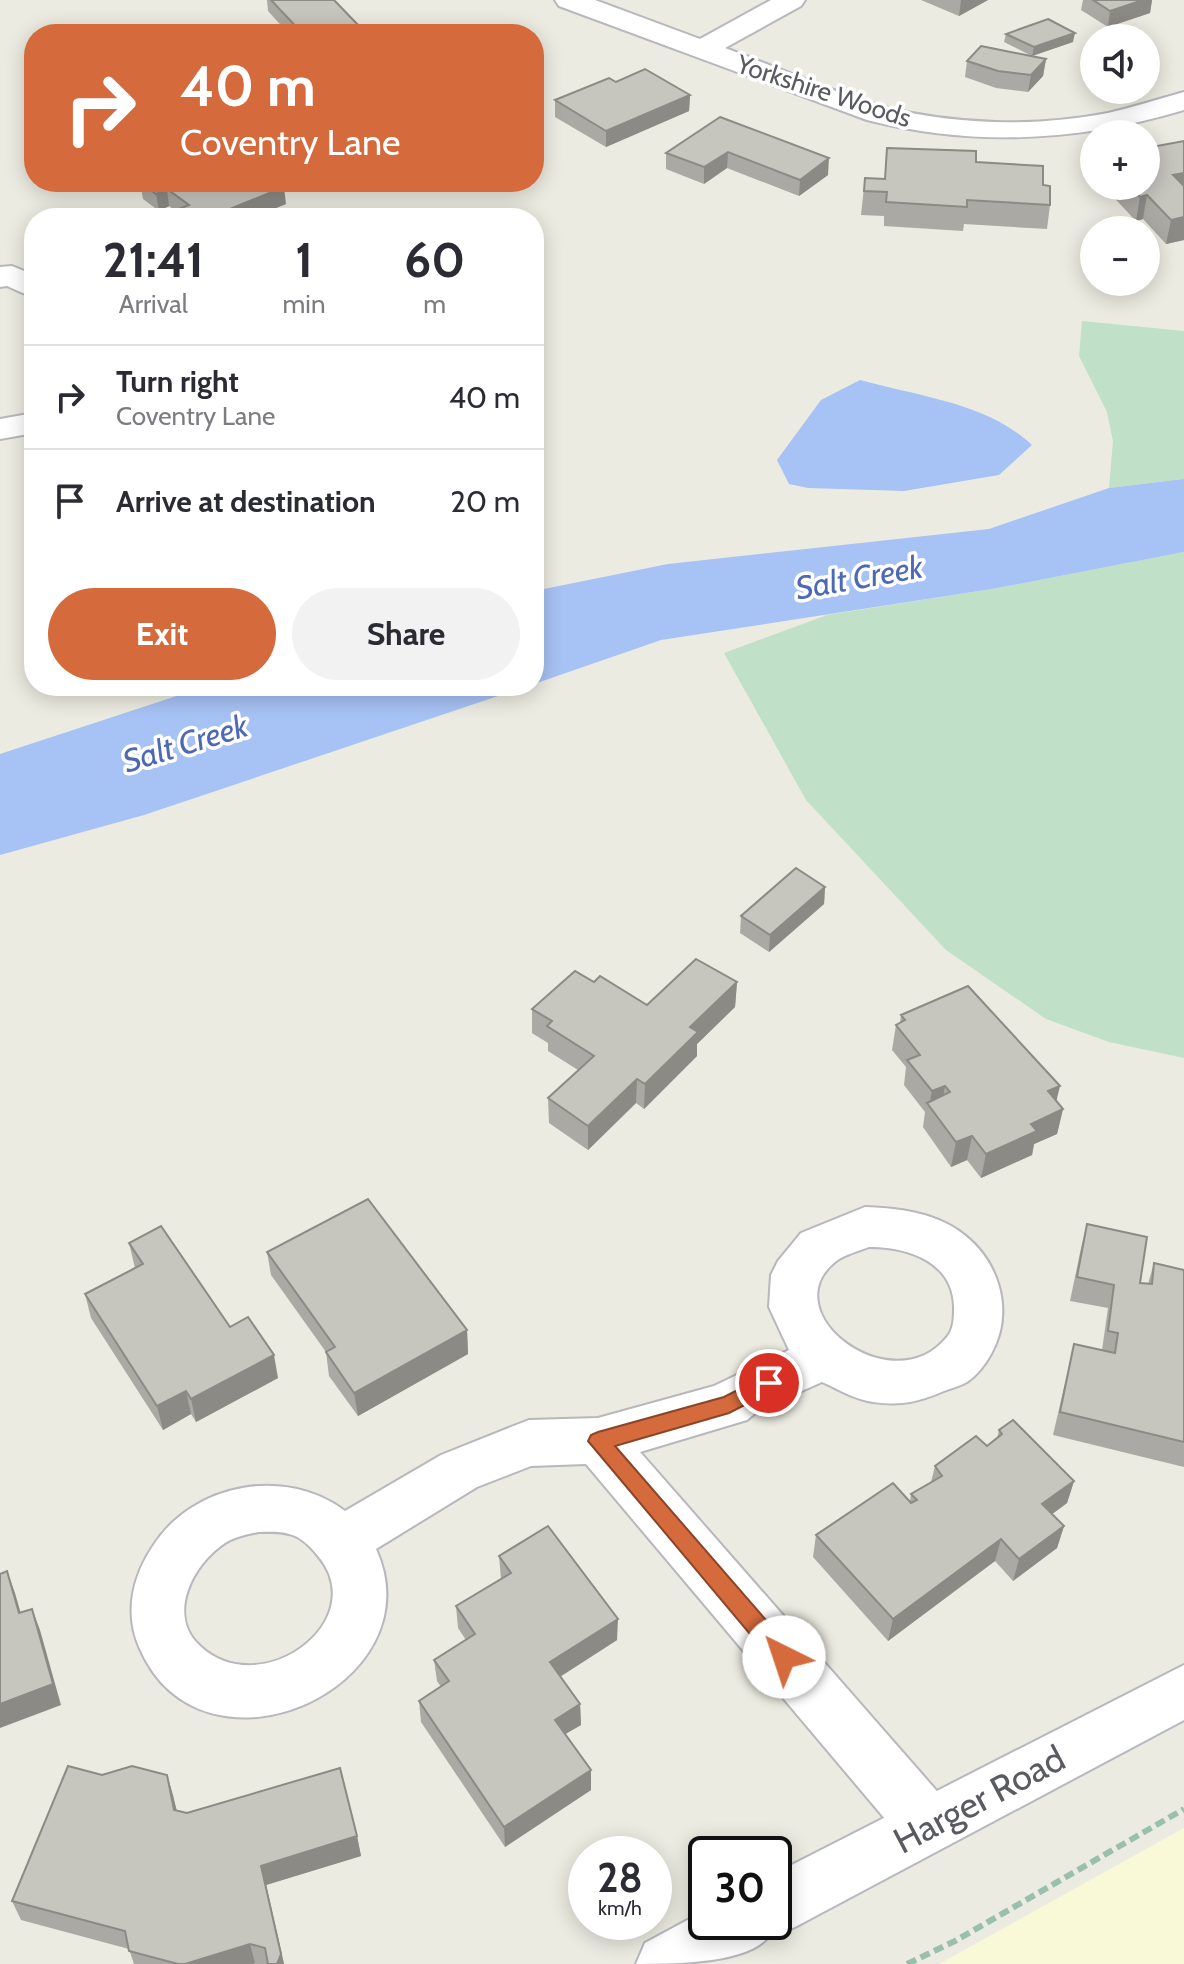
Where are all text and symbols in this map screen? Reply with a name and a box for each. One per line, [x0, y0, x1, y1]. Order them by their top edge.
map controls [1080, 24, 1160, 296]
button: sound [1080, 24, 1160, 104]
street label: Yorkshire Woods [732, 47, 915, 134]
text: 40 m [180, 52, 316, 120]
icon: right [48, 56, 152, 160]
text: Coventry Lane [180, 120, 400, 164]
button: + [1080, 120, 1160, 200]
button: − [1080, 216, 1160, 296]
text: 21:41 [103, 231, 204, 289]
text: 1 [295, 231, 313, 289]
text: 60 [404, 231, 465, 289]
text: Arrival [119, 288, 188, 320]
text: min [283, 288, 325, 320]
text: m [423, 288, 446, 320]
text: Turn right [116, 363, 239, 400]
icon: right [48, 375, 92, 419]
text: 40 m [449, 379, 520, 416]
text: Coventry Lane [116, 400, 275, 432]
icon: arrive [48, 479, 92, 523]
text: Arrive at destination [116, 483, 376, 520]
text: 20 m [450, 483, 520, 520]
water label: Salt Creek [792, 546, 927, 607]
button: Exit [48, 588, 276, 680]
button: Share [292, 588, 520, 680]
water label: Salt Creek [118, 705, 253, 780]
pin [735, 1349, 803, 1417]
icon: arrive [747, 1361, 791, 1405]
position arrow [742, 1615, 826, 1699]
street label: Harger Road [886, 1736, 1072, 1862]
speed limit sign: 30 [688, 1836, 792, 1940]
text: 28 [597, 1853, 643, 1902]
text: km/h [598, 1896, 642, 1920]

